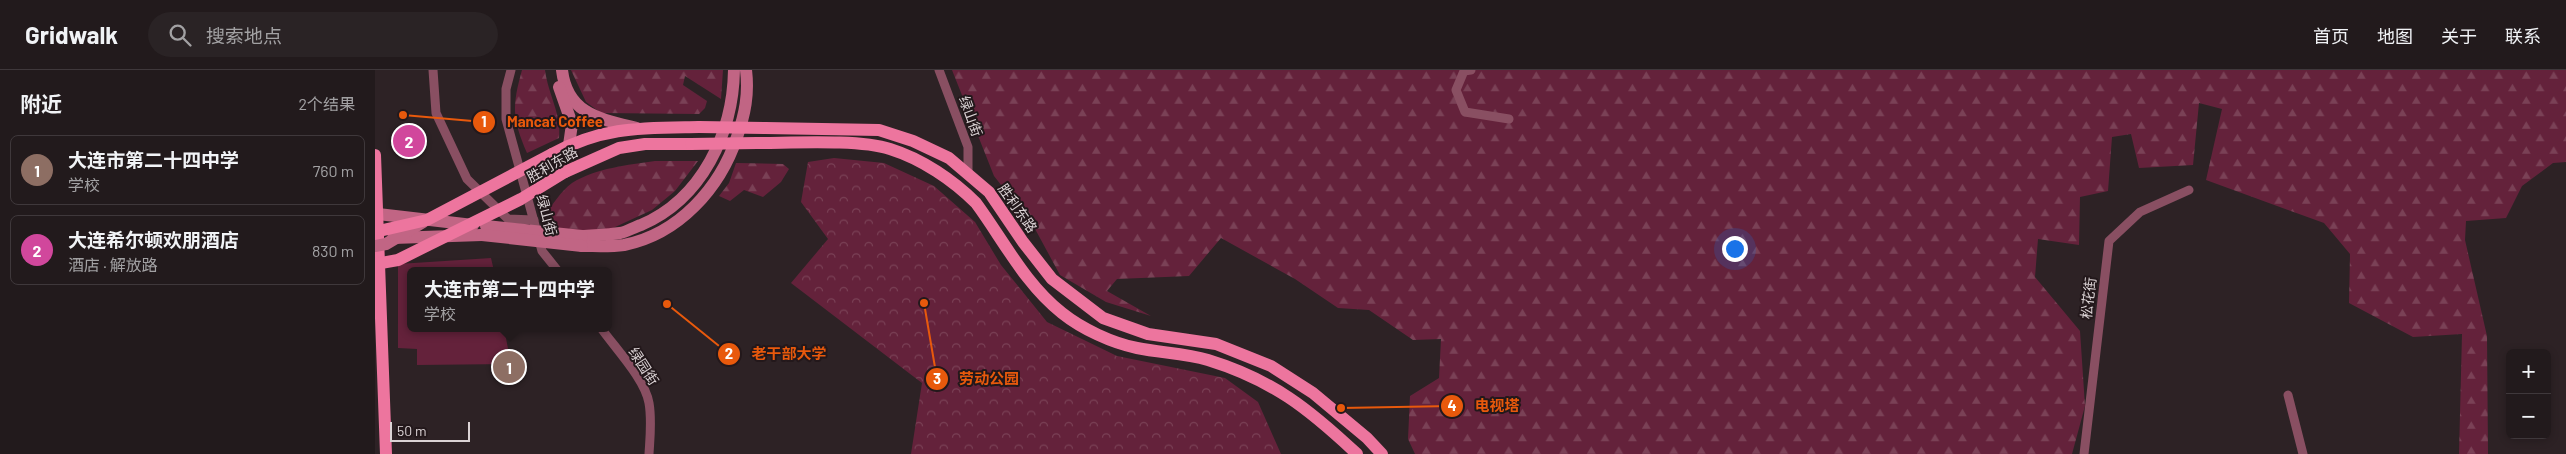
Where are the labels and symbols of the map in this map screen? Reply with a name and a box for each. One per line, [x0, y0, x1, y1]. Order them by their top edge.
street label: 绿山街 [956, 93, 986, 139]
callout: Mancat Coffee [472, 107, 613, 137]
text: 1 [481, 112, 487, 130]
text: Mancat Coffee [507, 112, 603, 130]
pin: 2 [393, 122, 425, 160]
street label: 胜利东路 [524, 143, 580, 185]
street label: 胜利东路 [995, 180, 1041, 236]
street label: 绿山街 [533, 193, 561, 237]
your location [1722, 236, 1748, 262]
street label: 松花街 [2077, 276, 2099, 320]
callout: 老干部大学 [716, 339, 836, 369]
street label: 绿园街 [625, 344, 663, 388]
text: 2 [725, 344, 733, 362]
text: 老干部大学 [751, 344, 827, 362]
pin: 1 [493, 348, 525, 386]
callout: 劳动公园 [924, 364, 1029, 394]
text: 3 [933, 369, 941, 387]
text: 劳动公园 [959, 369, 1019, 387]
callout: 电视塔 [1439, 391, 1529, 421]
text: 4 [1447, 396, 1457, 414]
text: 电视塔 [1474, 396, 1520, 414]
scale bar [390, 419, 470, 442]

